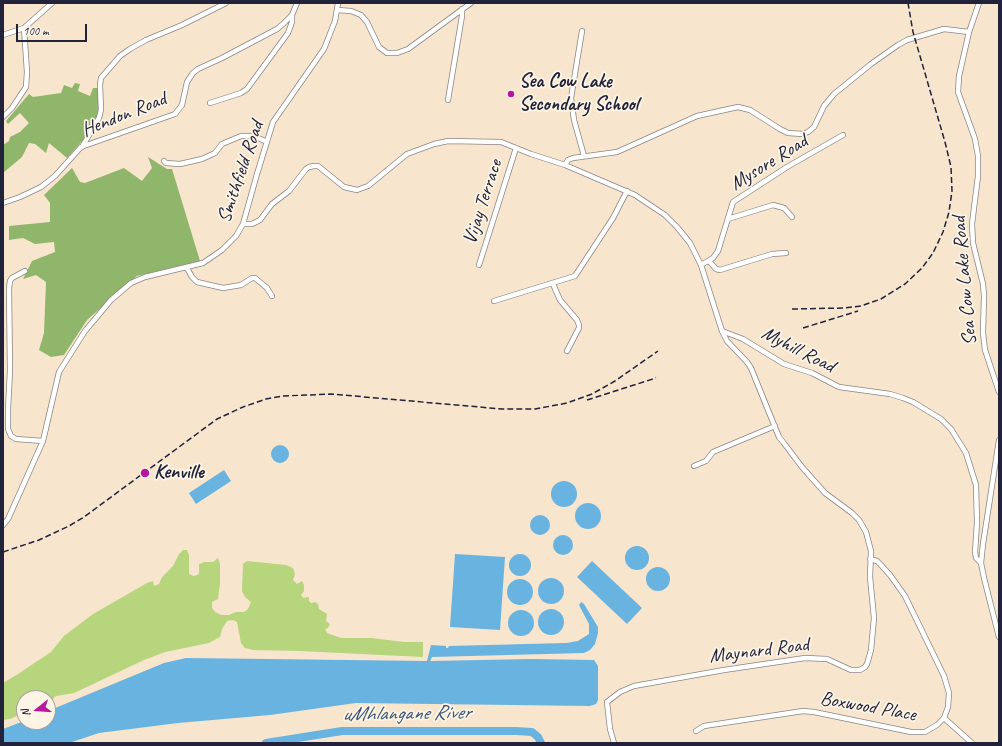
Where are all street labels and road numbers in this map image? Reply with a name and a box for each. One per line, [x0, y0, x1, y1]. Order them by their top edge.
street label: Hendon Road [78, 87, 170, 143]
street label: Smithfield Road [212, 118, 270, 226]
street label: Mysore Road [726, 130, 812, 196]
street label: Vijay Terrace [458, 157, 508, 247]
street label: Sea Cow Lake Road [947, 215, 983, 347]
street label: Myhill Road [757, 321, 839, 379]
street label: Maynard Road [708, 633, 810, 669]
street label: Boxwood Place [818, 687, 918, 727]

